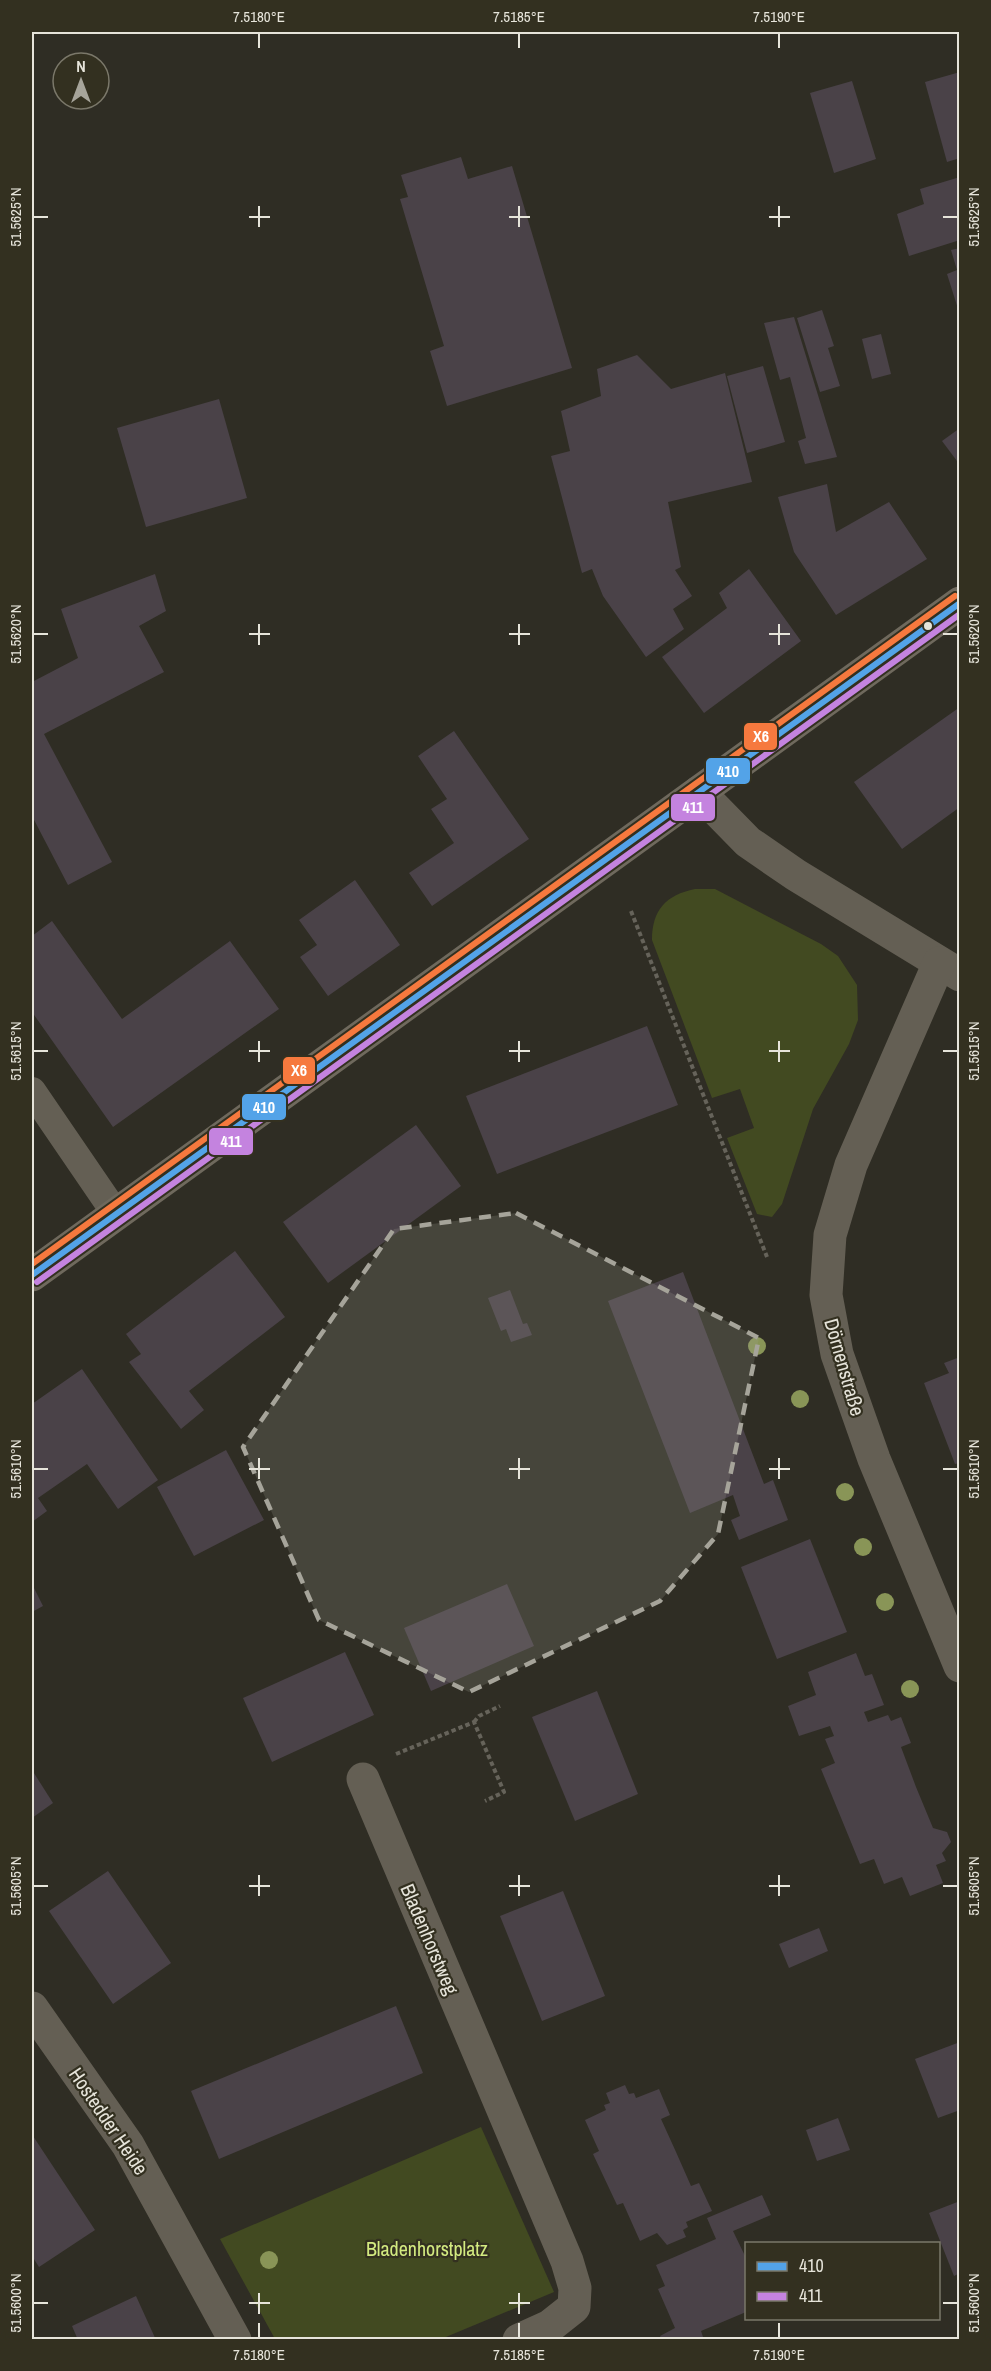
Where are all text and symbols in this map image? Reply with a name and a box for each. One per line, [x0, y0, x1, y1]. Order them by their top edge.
text: 7.5180°E [233, 6, 285, 27]
text: 7.5185°E [493, 6, 545, 27]
text: 7.5190°E [753, 6, 805, 27]
north arrow [51, 51, 111, 111]
text: N [76, 55, 86, 77]
text: 51.5625°N [5, 187, 26, 247]
text: 51.5625°N [963, 187, 984, 247]
text: 51.5620°N [5, 604, 26, 664]
text: 51.5620°N [963, 604, 984, 664]
unlabelled marker [922, 620, 934, 632]
line badge: X6 [743, 722, 778, 751]
text: X6 [753, 725, 769, 747]
line badge: 410 [705, 757, 751, 785]
text: 410 [717, 760, 739, 782]
line badge: 411 [670, 793, 716, 822]
text: 411 [682, 796, 704, 818]
text: 51.5615°N [5, 1021, 26, 1081]
text: 51.5615°N [963, 1021, 984, 1081]
line badge: X6 [282, 1056, 316, 1085]
text: X6 [291, 1059, 307, 1081]
line badge: 410 [241, 1093, 287, 1121]
text: 410 [253, 1096, 275, 1118]
line badge: 411 [208, 1127, 254, 1156]
text: 411 [220, 1130, 242, 1152]
street label: Dörnenstraße [818, 1315, 872, 1419]
text: 51.5610°N [5, 1439, 26, 1499]
text: 51.5610°N [963, 1439, 984, 1499]
text: 51.5605°N [5, 1856, 26, 1916]
text: 51.5605°N [963, 1856, 984, 1916]
street label: Bladenhorstweg [395, 1880, 465, 1998]
street label: Hostedder Heide [63, 2062, 155, 2180]
park label: Bladenhorstplatz [366, 2235, 488, 2262]
legend [745, 2242, 940, 2320]
text: 410 [799, 2253, 824, 2278]
text: 51.5600°N [5, 2273, 26, 2333]
text: 51.5600°N [963, 2273, 984, 2333]
text: 411 [799, 2283, 823, 2308]
text: 7.5180°E [233, 2344, 285, 2365]
text: 7.5185°E [493, 2344, 545, 2365]
text: 7.5190°E [753, 2344, 805, 2365]

